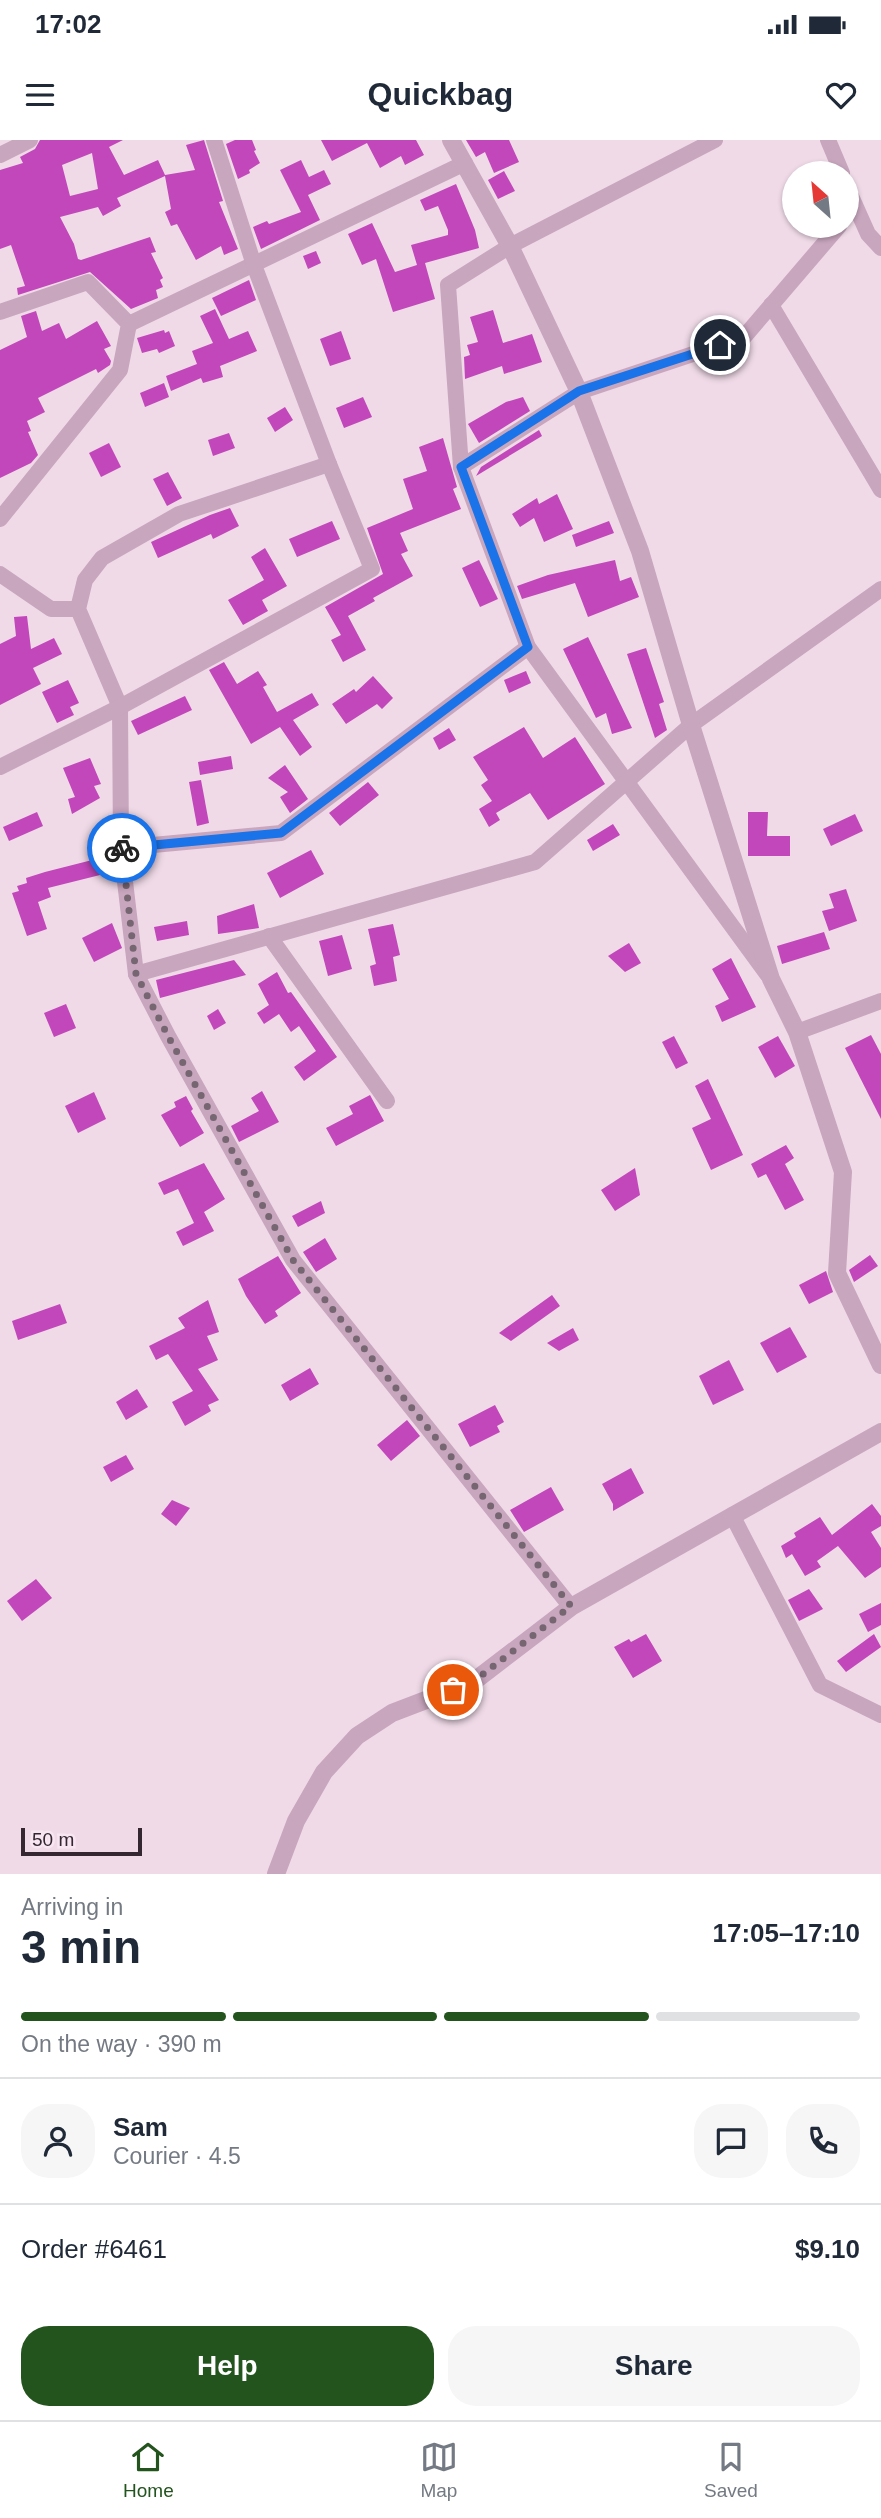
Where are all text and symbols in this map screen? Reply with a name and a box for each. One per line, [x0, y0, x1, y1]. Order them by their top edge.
text: 17:02 [35, 9, 102, 39]
icon: menu [21, 76, 59, 114]
text: Quickbag [368, 76, 513, 112]
icon: heart [822, 76, 860, 114]
north arrow [782, 161, 859, 238]
map controls [782, 161, 859, 238]
pin [690, 315, 750, 375]
icon: home [701, 326, 739, 364]
courier [87, 813, 157, 883]
icon: bike [103, 829, 141, 867]
pin [423, 1660, 483, 1720]
icon: bag [434, 1671, 472, 1709]
scale bar [21, 1825, 142, 1857]
text: 50 m [32, 1829, 74, 1850]
text: Arriving in [21, 1894, 123, 1920]
text: 17:05–17:10 [713, 1918, 860, 1948]
text: 3 min [21, 1921, 141, 1973]
text: On the way · 390 m [21, 2031, 222, 2057]
button: person [21, 2104, 95, 2178]
button: chat [694, 2104, 768, 2178]
button: phone [786, 2104, 860, 2178]
text: Sam [113, 2112, 168, 2142]
text: Courier · 4.5 [113, 2143, 241, 2169]
text: Order #6461 [21, 2234, 167, 2264]
text: $9.10 [795, 2234, 860, 2264]
button: Help [21, 2326, 434, 2406]
button: Share [448, 2326, 860, 2406]
tab: Home [123, 2438, 174, 2502]
tab: Map [420, 2438, 458, 2502]
tab: Saved [704, 2438, 758, 2502]

